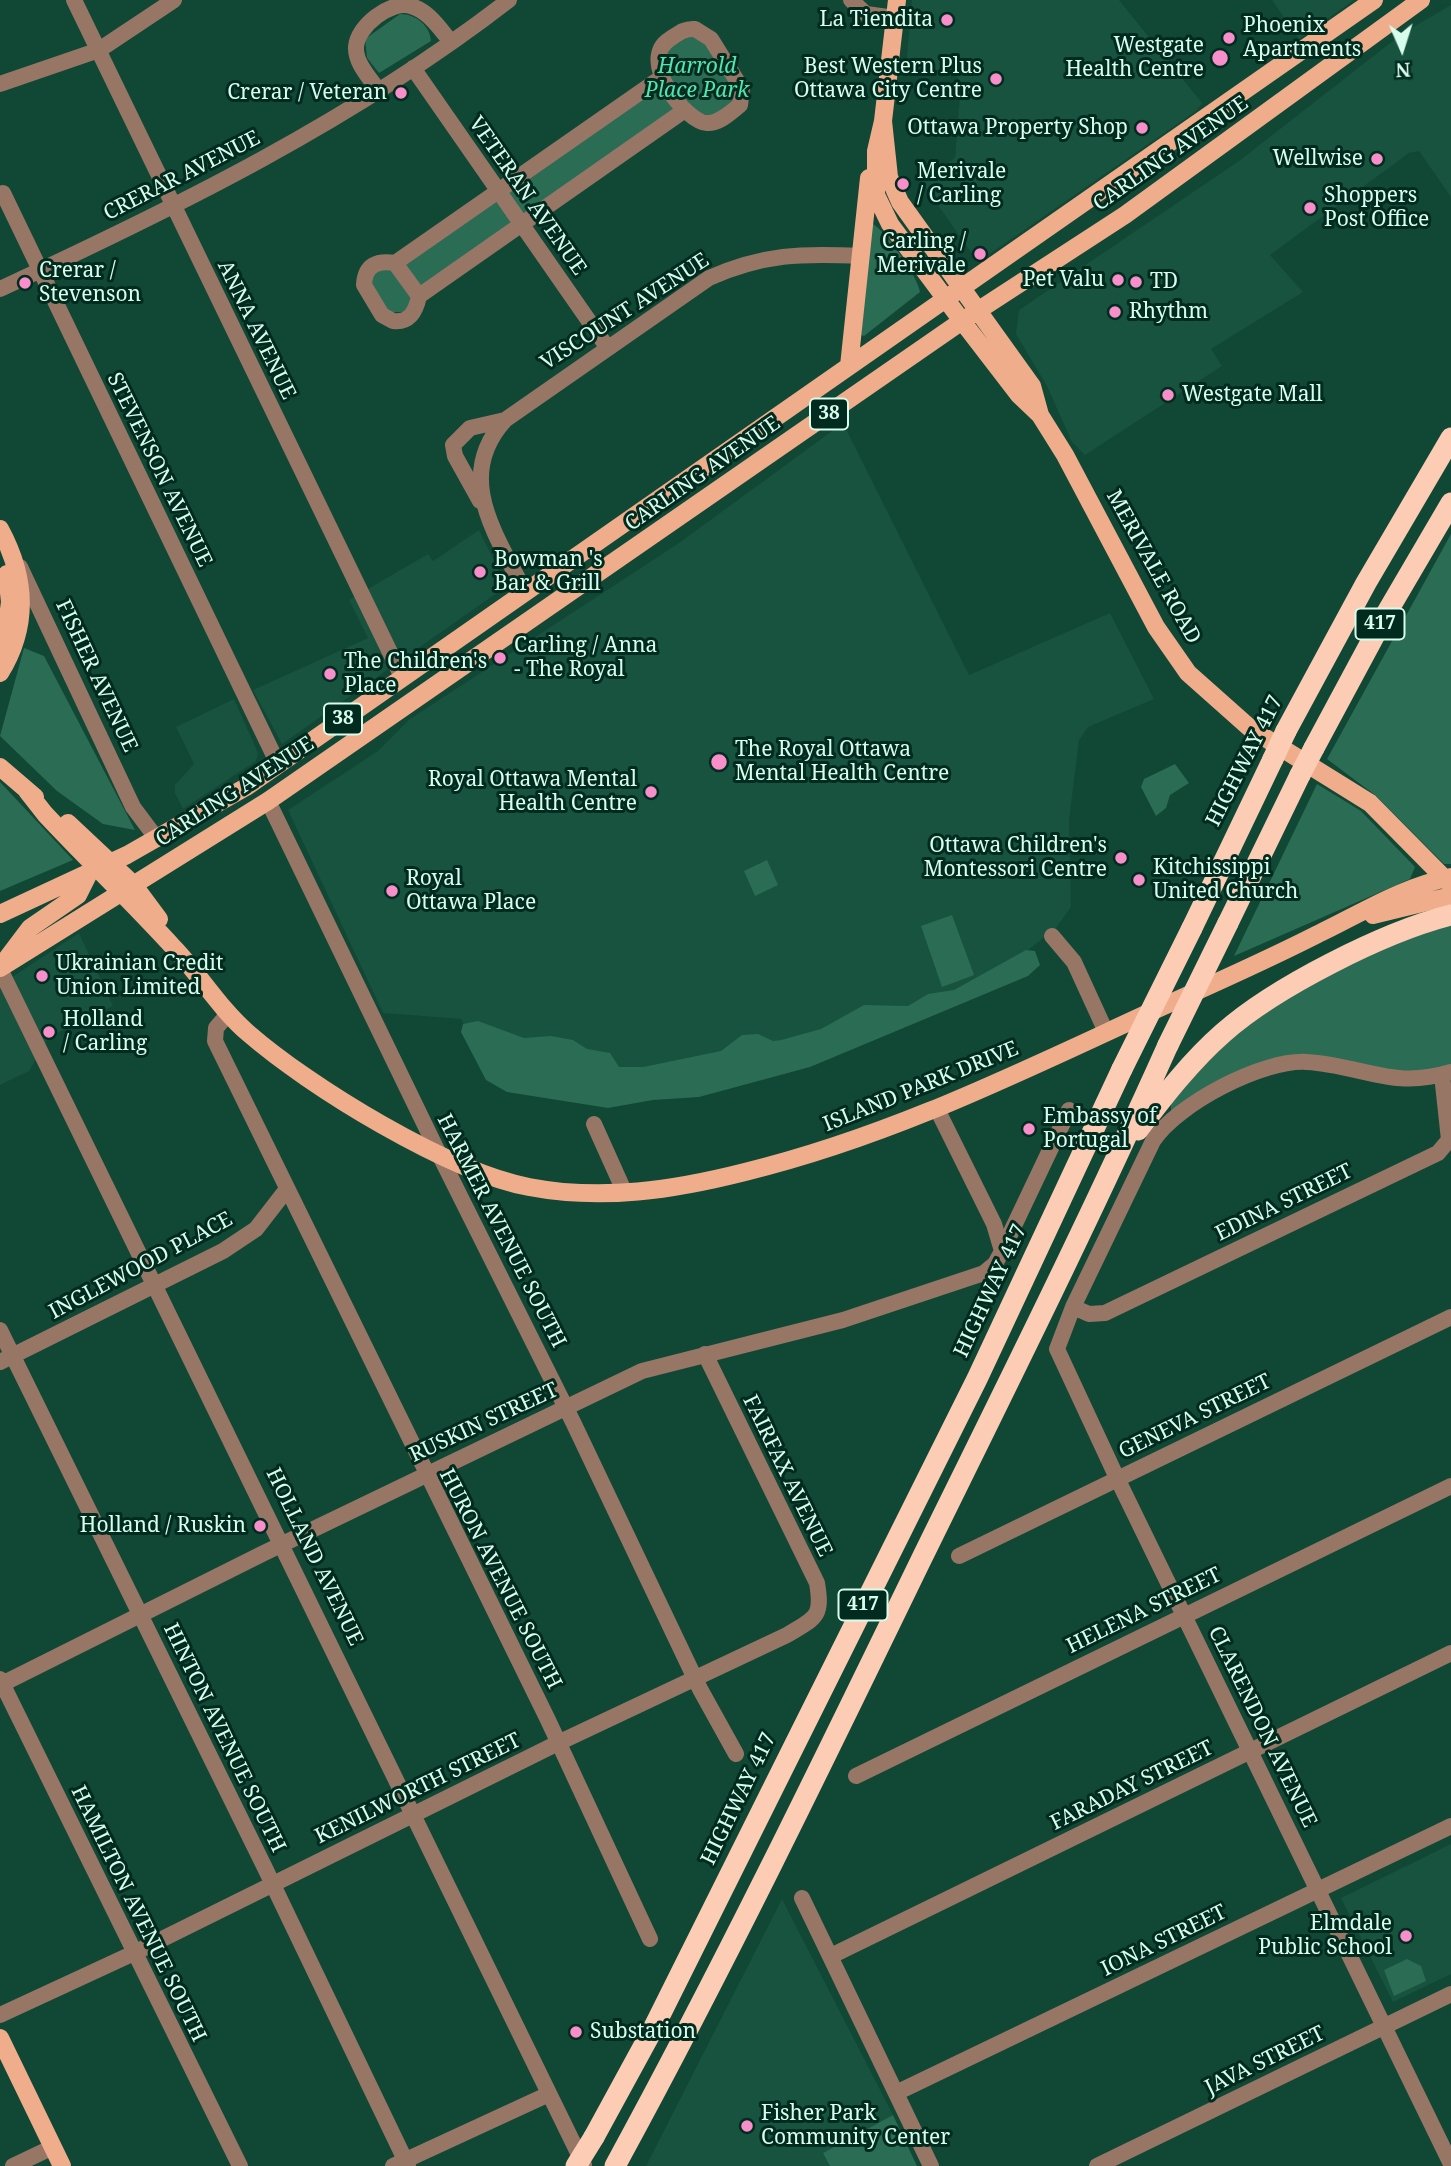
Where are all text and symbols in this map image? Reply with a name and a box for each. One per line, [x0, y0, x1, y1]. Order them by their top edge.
place label: La Tiendita [819, 7, 933, 33]
marker: La Tiendita [939, 12, 955, 28]
place label: Phoenix Apartments [1243, 13, 1361, 63]
north arrow [1367, 14, 1437, 84]
marker: Phoenix Apartments [1221, 30, 1237, 46]
place label: Westgate Health Centre [1065, 33, 1204, 83]
marker: Westgate Health Centre [1210, 48, 1230, 68]
park label: Harrold Place Park [645, 54, 749, 104]
place label: Best Western Plus Ottawa City Centre [794, 54, 982, 104]
text: N [1395, 57, 1411, 83]
marker: Best Western Plus Ottawa City Centre [988, 71, 1004, 87]
place label: Crerar / Veteran [227, 80, 387, 106]
marker: Crerar / Veteran [393, 85, 409, 101]
street label: CARLING AVENUE [1089, 91, 1253, 217]
street label: VETERAN AVENUE [463, 112, 591, 280]
place label: Ottawa Property Shop [907, 115, 1128, 141]
marker: Ottawa Property Shop [1134, 120, 1150, 136]
street label: CRERAR AVENUE [100, 126, 264, 226]
place label: Wellwise [1272, 146, 1363, 172]
marker: Wellwise [1369, 151, 1385, 167]
place label: Merivale / Carling [917, 159, 1006, 209]
marker: Merivale / Carling [895, 176, 911, 192]
place label: Shoppers Post Office [1324, 183, 1429, 233]
marker: Shoppers Post Office [1302, 200, 1318, 216]
place label: Carling / Merivale [877, 229, 966, 279]
marker: Carling / Merivale [972, 246, 988, 262]
street label: VISCOUNT AVENUE [536, 248, 714, 376]
street label: ANNA AVENUE [211, 256, 301, 404]
place label: Crerar / Stevenson [39, 258, 141, 308]
place label: Pet Valu [1023, 267, 1104, 293]
place label: TD [1150, 269, 1178, 295]
marker: Pet Valu [1110, 272, 1126, 288]
marker: TD [1128, 274, 1144, 290]
marker: Crerar / Stevenson [17, 275, 33, 291]
place label: Rhythm [1129, 299, 1208, 325]
marker: Rhythm [1107, 304, 1123, 320]
street label: STEVENSON AVENUE [101, 369, 217, 571]
place label: Westgate Mall [1182, 382, 1323, 408]
marker: Westgate Mall [1160, 387, 1176, 403]
road number: 38 [810, 398, 848, 430]
street label: CARLING AVENUE [621, 411, 785, 537]
street label: MERIVALE ROAD [1100, 486, 1206, 648]
place label: Bowman 's Bar & Grill [494, 547, 603, 597]
marker: Bowman 's Bar & Grill [472, 564, 488, 580]
street label: FISHER AVENUE [50, 596, 142, 756]
road number: 417 [1356, 608, 1404, 639]
place label: Carling / Anna - The Royal [514, 633, 657, 683]
place label: The Children's Place [344, 649, 487, 699]
marker: Carling / Anna - The Royal [492, 650, 508, 666]
marker: The Children's Place [322, 666, 338, 682]
street label: HIGHWAY 417 [1201, 691, 1289, 831]
road number: 38 [324, 704, 362, 734]
street label: CARLING AVENUE [151, 732, 319, 852]
place label: The Royal Ottawa Mental Health Centre [735, 737, 949, 787]
marker: The Royal Ottawa Mental Health Centre [709, 752, 729, 772]
place label: Royal Ottawa Mental Health Centre [428, 767, 637, 817]
marker: Royal Ottawa Mental Health Centre [643, 784, 659, 800]
place label: Ottawa Children's Montessori Centre [924, 833, 1107, 883]
marker: Ottawa Children's Montessori Centre [1113, 850, 1129, 866]
place label: Kitchissippi United Church [1153, 855, 1298, 905]
place label: Royal Ottawa Place [406, 866, 536, 916]
marker: Kitchissippi United Church [1131, 872, 1147, 888]
marker: Royal Ottawa Place [384, 883, 400, 899]
place label: Ukrainian Credit Union Limited [56, 951, 223, 1001]
marker: Ukrainian Credit Union Limited [34, 968, 50, 984]
place label: Holland / Carling [63, 1007, 147, 1057]
marker: Holland / Carling [41, 1024, 57, 1040]
street label: ISLAND PARK DRIVE [820, 1036, 1022, 1138]
place label: Embassy of Portugal [1043, 1104, 1157, 1154]
street label: HARMER AVENUE SOUTH [431, 1110, 571, 1352]
marker: Embassy of Portugal [1021, 1121, 1037, 1137]
street label: EDINA STREET [1211, 1159, 1357, 1247]
street label: INGLEWOOD PLACE [45, 1207, 237, 1325]
street label: HIGHWAY 417 [949, 1221, 1033, 1361]
street label: GENEVA STREET [1115, 1369, 1275, 1465]
street label: RUSKIN STREET [406, 1378, 562, 1468]
street label: FAIRFAX AVENUE [737, 1391, 837, 1561]
street label: HOLLAND AVENUE [260, 1464, 368, 1650]
street label: HURON AVENUE SOUTH [433, 1465, 567, 1693]
place label: Holland / Ruskin [80, 1513, 246, 1539]
marker: Holland / Ruskin [252, 1518, 268, 1534]
street label: HELENA STREET [1063, 1563, 1225, 1659]
road number: 417 [838, 1590, 888, 1620]
street label: HINTON AVENUE SOUTH [158, 1619, 290, 1857]
street label: CLARENDON AVENUE [1202, 1622, 1322, 1832]
street label: KENILWORTH STREET [311, 1728, 525, 1850]
street label: HIGHWAY 417 [696, 1729, 782, 1869]
street label: FARADAY STREET [1047, 1736, 1217, 1836]
street label: HAMILTON AVENUE SOUTH [65, 1782, 211, 2046]
street label: IONA STREET [1097, 1900, 1231, 1982]
place label: Elmdale Public School [1258, 1911, 1392, 1961]
marker: Elmdale Public School [1398, 1928, 1414, 1944]
place label: Substation [590, 2019, 696, 2045]
street label: JAVA STREET [1201, 2021, 1329, 2101]
marker: Substation [568, 2024, 584, 2040]
place label: Fisher Park Community Center [761, 2101, 950, 2151]
marker: Fisher Park Community Center [739, 2118, 755, 2134]

